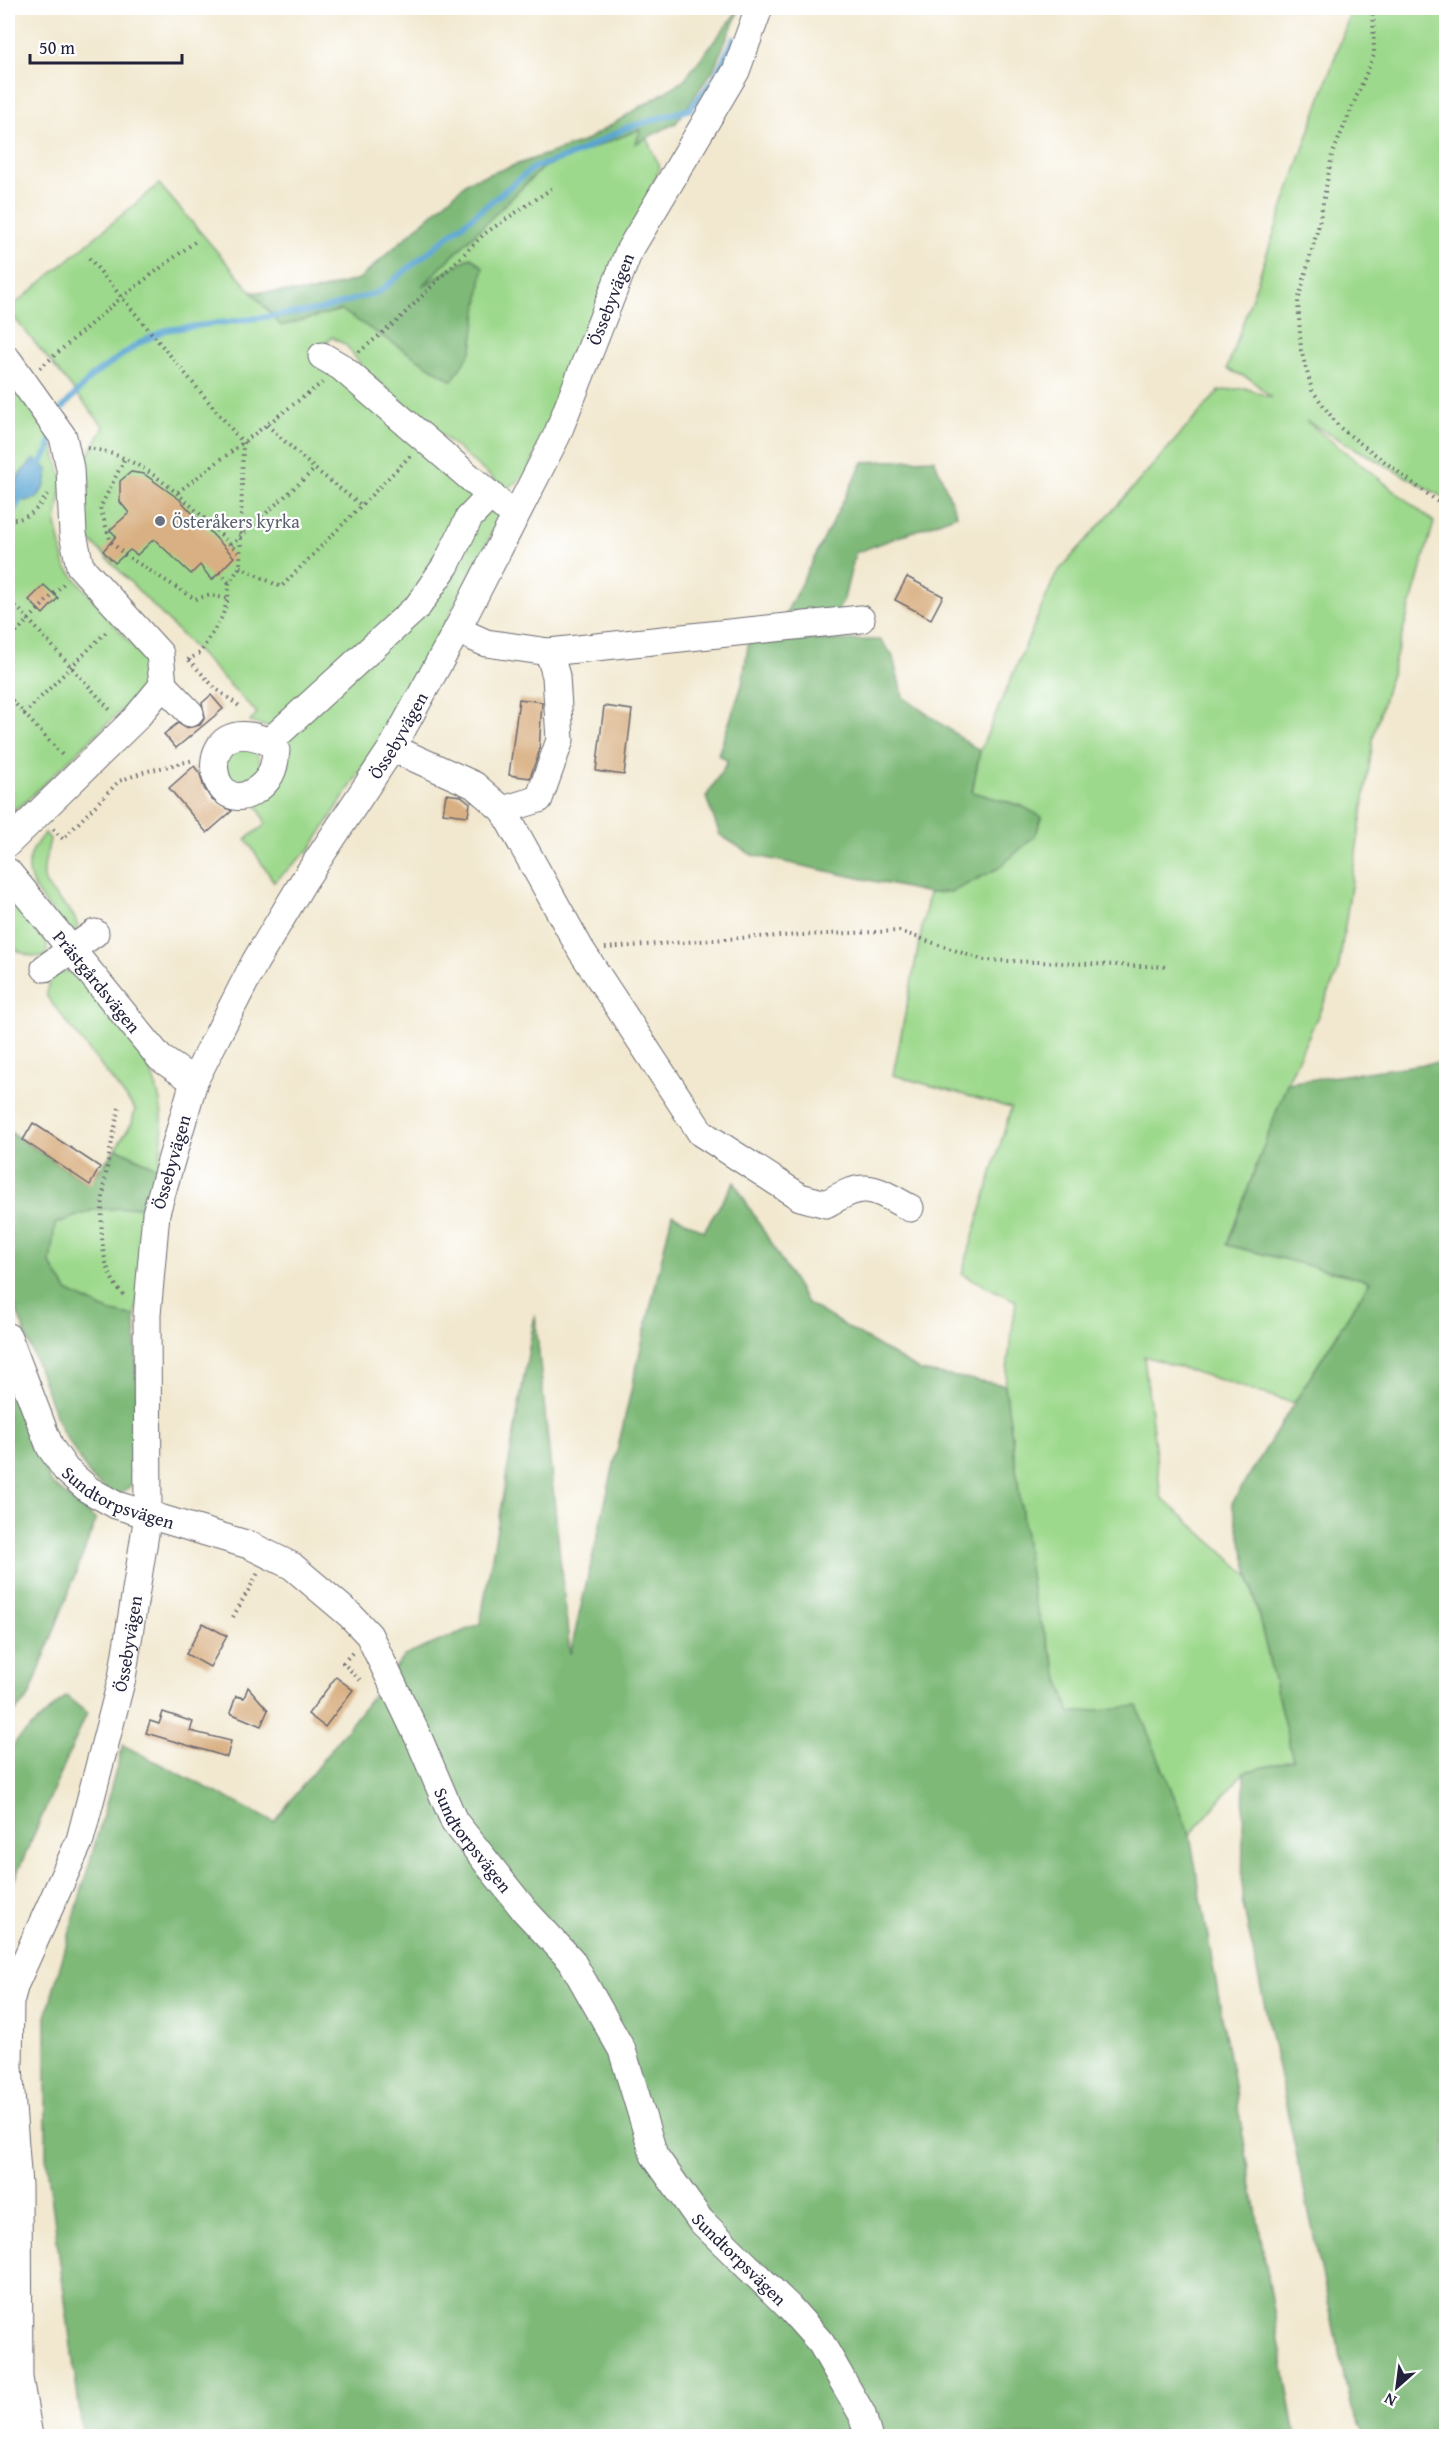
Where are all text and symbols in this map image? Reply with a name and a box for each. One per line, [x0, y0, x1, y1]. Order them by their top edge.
scale bar [30, 27, 182, 65]
text: 50 m [39, 34, 75, 61]
street label: Össebyvägen [580, 249, 641, 349]
place label: Österåkers kyrka [172, 508, 300, 535]
marker: Österåkers kyrka [153, 514, 167, 528]
street label: Össebyvägen [362, 687, 434, 784]
street label: Prästgårdsvägen [47, 924, 147, 1038]
street label: Össebyvägen [144, 1111, 197, 1212]
street label: Sundtorpsvägen [56, 1459, 178, 1535]
street label: Össebyvägen [105, 1594, 148, 1695]
street label: Sundtorpsvägen [428, 1783, 519, 1898]
street label: Sundtorpsvägen [685, 2207, 793, 2311]
north arrow [1367, 2357, 1427, 2417]
text: N [1379, 2387, 1400, 2413]

